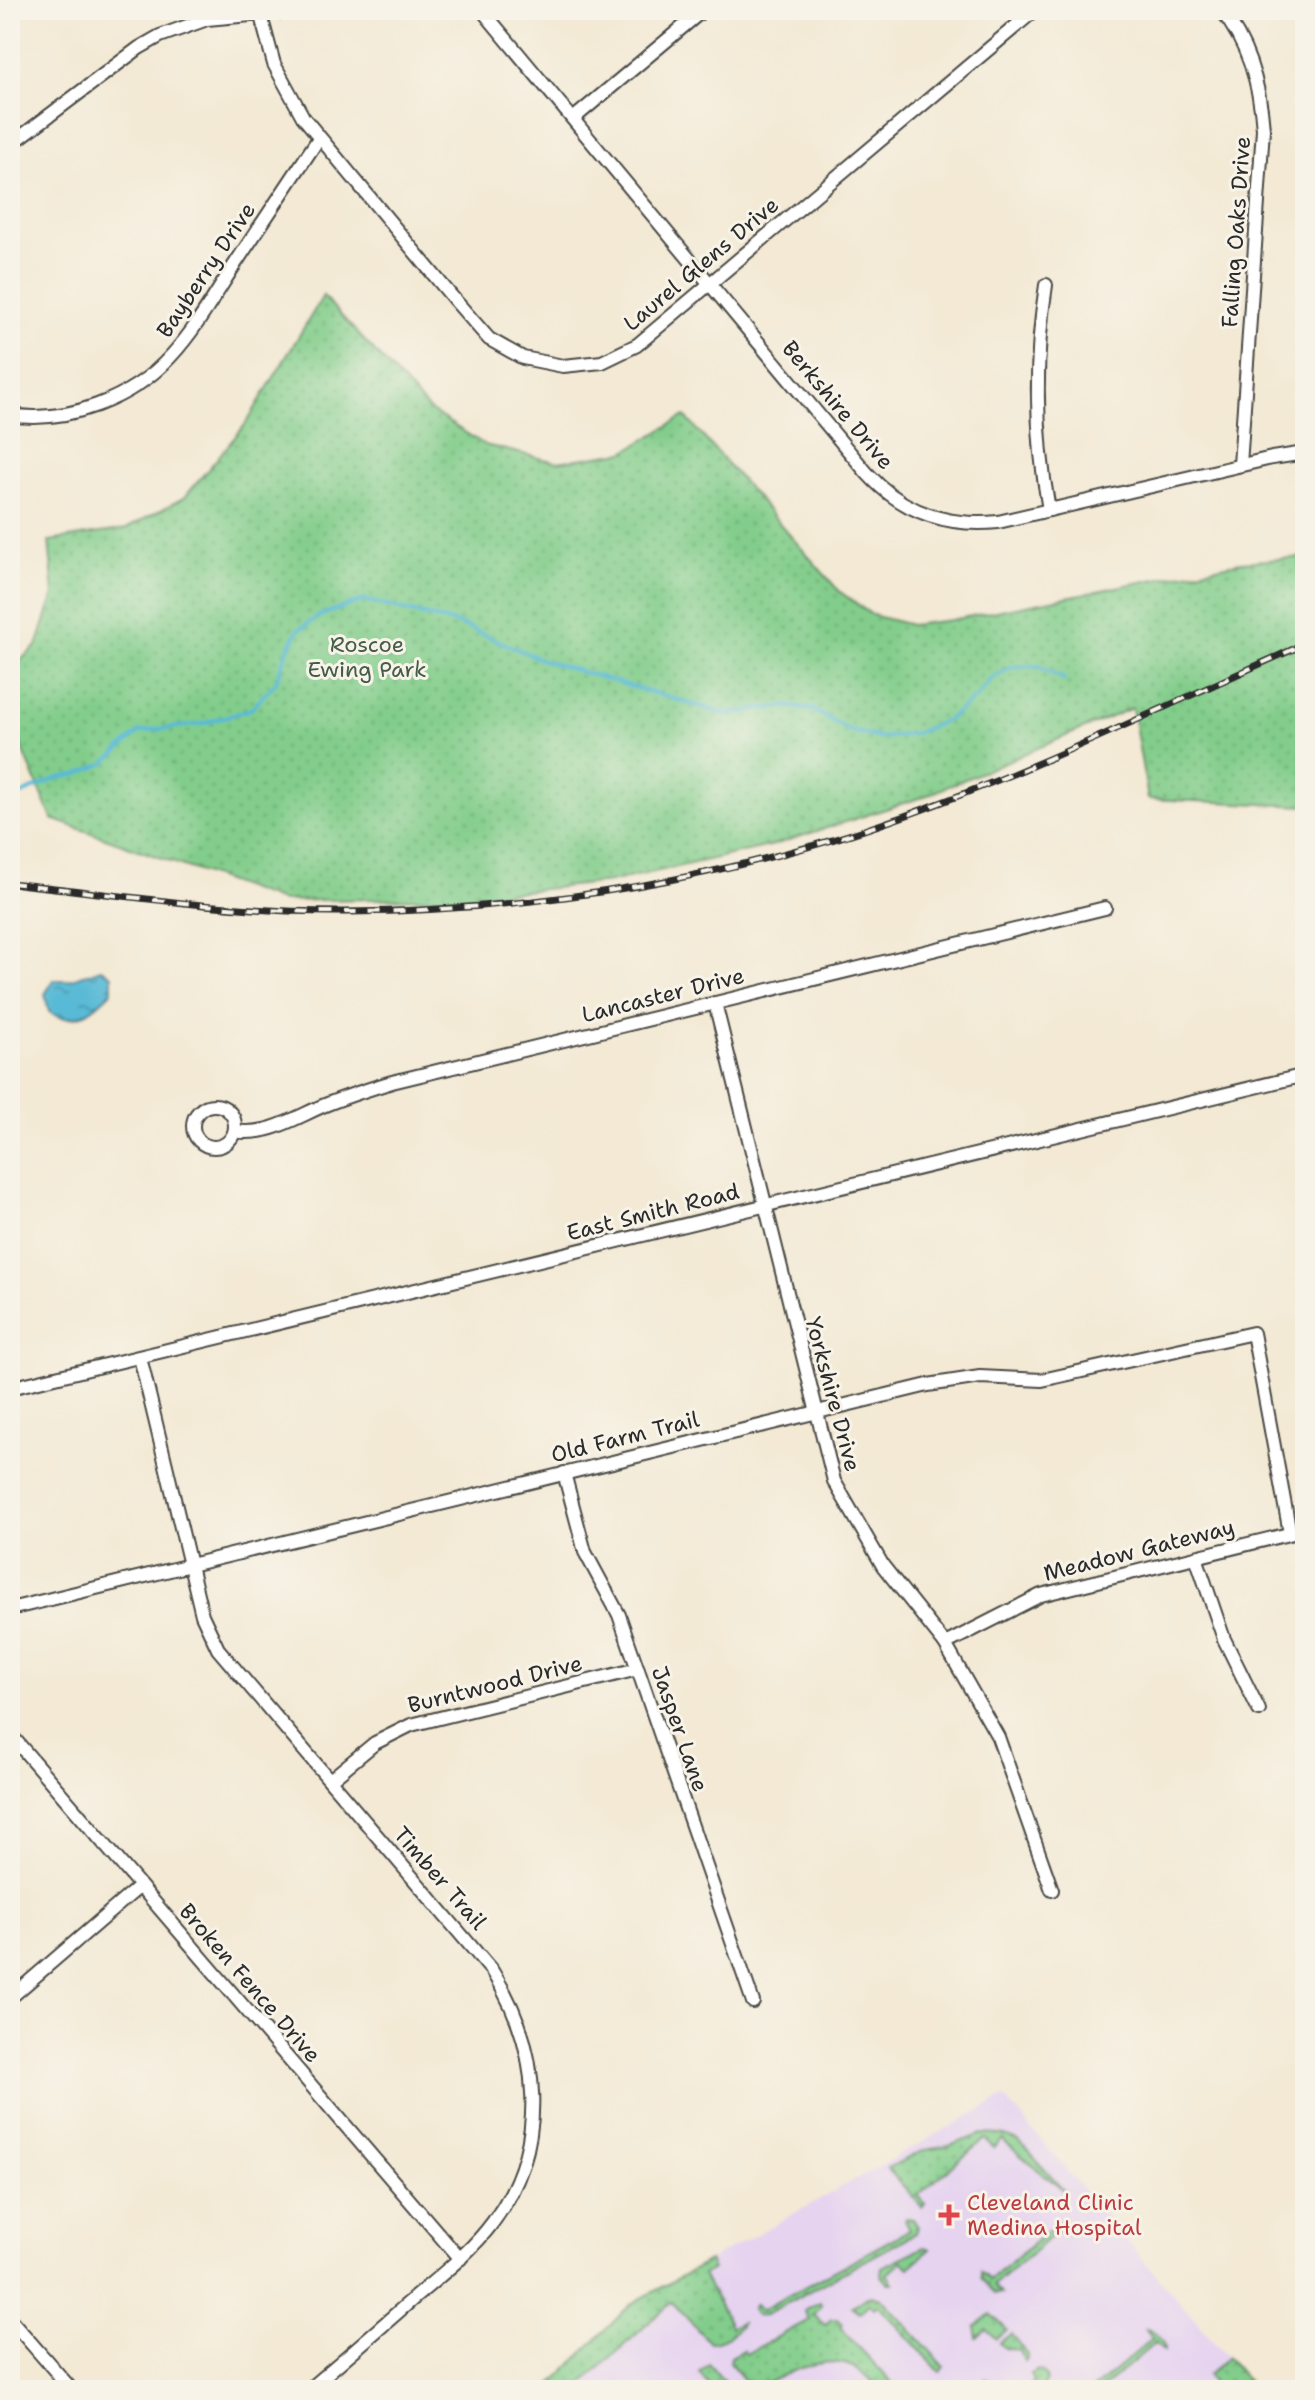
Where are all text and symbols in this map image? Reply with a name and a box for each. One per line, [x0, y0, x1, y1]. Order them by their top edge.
street label: Falling Oaks Drive [1215, 135, 1257, 329]
street label: Laurel Glens Drive [617, 190, 785, 338]
street label: Bayberry Drive [150, 197, 262, 343]
street label: Berkshire Drive [776, 335, 900, 475]
park label: Roscoe Ewing Park [307, 630, 427, 684]
street label: Lancaster Drive [579, 961, 747, 1029]
street label: East Smith Road [564, 1177, 742, 1247]
street label: Yorkshire Drive [798, 1313, 868, 1475]
street label: Old Farm Trail [548, 1405, 702, 1469]
street label: Meadow Gateway [1040, 1512, 1238, 1588]
street label: Burntwood Drive [405, 1648, 585, 1720]
street label: Jasper Lane [645, 1662, 715, 1796]
street label: Timber Trail [387, 1820, 493, 1936]
street label: Broken Fence Drive [173, 1897, 327, 2069]
place label: Cleveland Clinic Medina Hospital [967, 2188, 1142, 2242]
marker: Cleveland Clinic Medina Hospital [938, 2204, 960, 2226]

